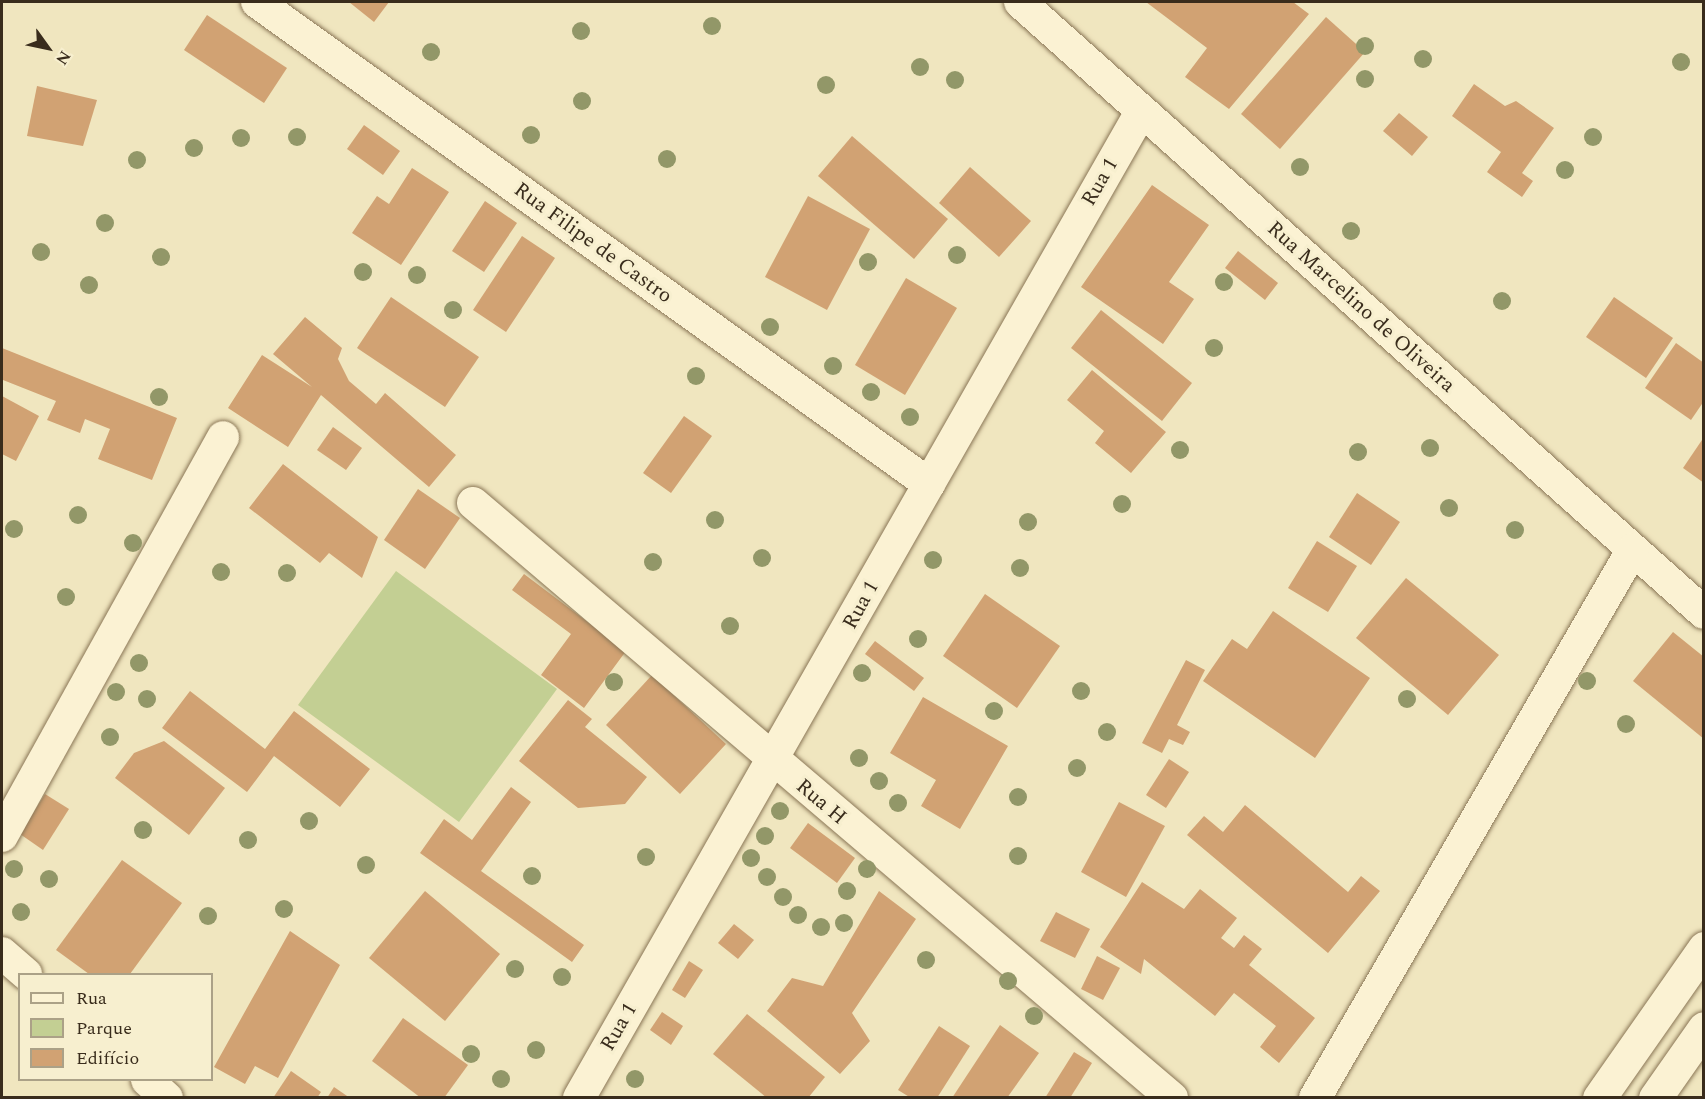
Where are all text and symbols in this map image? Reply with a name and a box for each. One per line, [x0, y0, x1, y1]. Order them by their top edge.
north arrow [18, 18, 78, 78]
text: N [49, 46, 77, 70]
street label: Rua 1 [1076, 153, 1124, 211]
street label: Rua Filipe de Castro [509, 177, 677, 309]
street label: Rua Marcelino de Oliveira [1262, 216, 1460, 398]
street label: Rua 1 [837, 576, 885, 634]
street label: Rua H [791, 774, 851, 830]
legend [18, 973, 213, 1081]
text: Rua [76, 985, 107, 1012]
street label: Rua 1 [595, 998, 643, 1056]
text: Parque [76, 1015, 132, 1042]
text: Edifício [76, 1045, 139, 1072]

